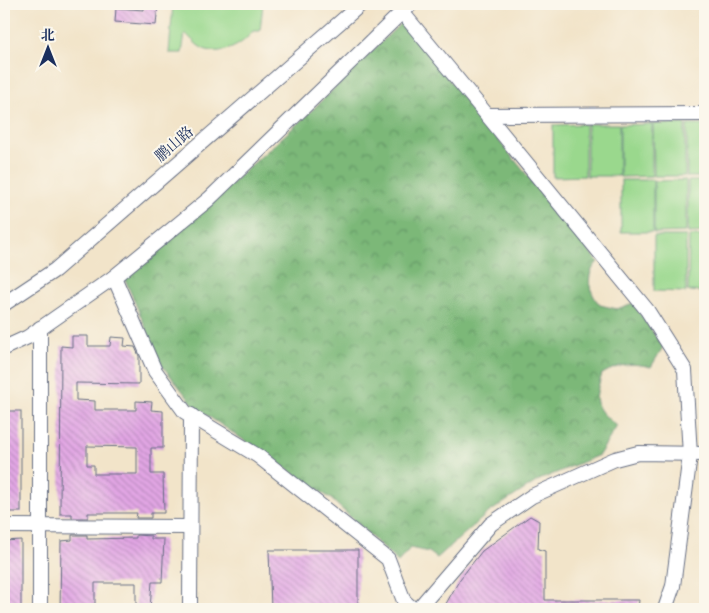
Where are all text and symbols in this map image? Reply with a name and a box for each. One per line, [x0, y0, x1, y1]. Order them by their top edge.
north arrow [22, 22, 72, 72]
text: 北 [41, 26, 55, 45]
street label: 鹏山路 [150, 122, 198, 166]

